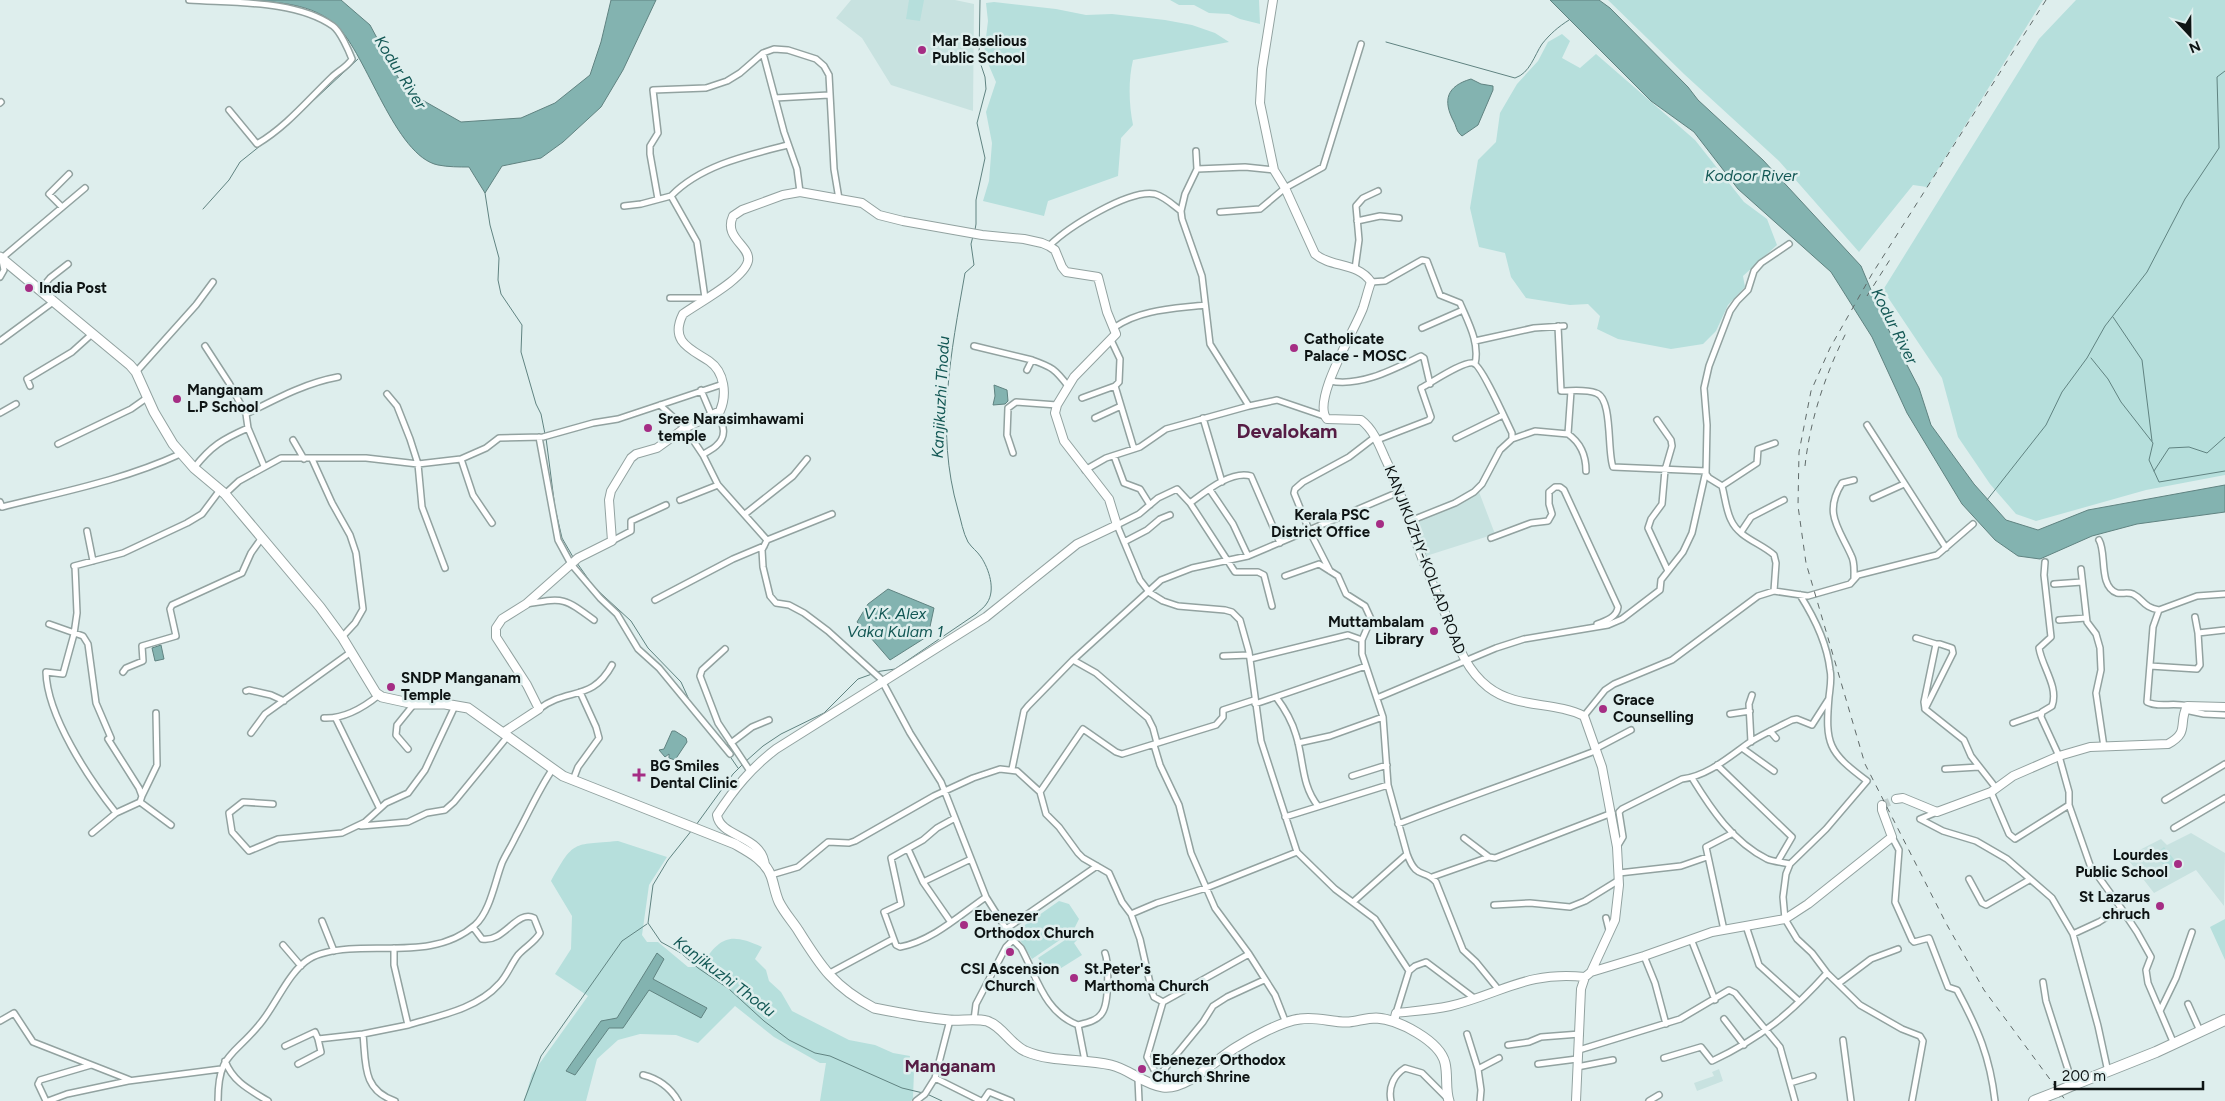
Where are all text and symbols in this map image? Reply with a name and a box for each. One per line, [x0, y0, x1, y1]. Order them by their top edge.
north arrow [2165, 10, 2215, 60]
water label: Kodur River [371, 32, 431, 113]
place label: Mar Baselious Public School [932, 32, 1026, 67]
text: N [2186, 37, 2203, 56]
marker: Mar Baselious Public School [916, 44, 928, 56]
water label: Kodoor River [1705, 166, 1798, 185]
place label: India Post [39, 279, 107, 297]
marker: India Post [23, 282, 35, 294]
water label: Kodur River [1867, 285, 1922, 368]
place label: Catholicate Palace - MOSC [1304, 330, 1407, 365]
water label: Kanjikuzhi Thodu [928, 335, 953, 459]
marker: Catholicate Palace - MOSC [1288, 342, 1300, 354]
place label: Manganam L.P School [187, 381, 263, 416]
marker: Manganam L.P School [171, 393, 183, 405]
place label: Sree Narasimhawami temple [658, 410, 804, 445]
district label: Devalokam [1237, 419, 1337, 443]
marker: Sree Narasimhawami temple [642, 422, 654, 434]
street label: KANJIKUZHY-KOLLAD ROAD [1381, 463, 1469, 657]
place label: Kerala PSC District Office [1271, 506, 1371, 541]
marker: Kerala PSC District Office [1374, 518, 1386, 530]
water label: V.K. Alex Vaka Kulam 1 [847, 604, 944, 641]
place label: Muttambalam Library [1328, 613, 1424, 648]
marker: Muttambalam Library [1428, 625, 1440, 637]
place label: SNDP Manganam Temple [401, 669, 521, 704]
marker: SNDP Manganam Temple [385, 681, 397, 693]
place label: Grace Counselling [1613, 691, 1694, 726]
marker: Grace Counselling [1597, 703, 1609, 715]
place label: BG Smiles Dental Clinic [650, 757, 738, 792]
marker: BG Smiles Dental Clinic [632, 768, 646, 782]
place label: Lourdes Public School [2075, 846, 2168, 881]
marker: Lourdes Public School [2172, 858, 2184, 870]
place label: St Lazarus chruch [2079, 888, 2150, 923]
marker: St Lazarus chruch [2154, 900, 2166, 912]
place label: Ebenezer Orthodox Church [974, 907, 1094, 942]
marker: Ebenezer Orthodox Church [958, 919, 970, 931]
water label: Kanjikuzhi Thodu [670, 932, 779, 1021]
marker: CSI Ascension Church [1004, 946, 1016, 958]
place label: CSI Ascension Church [961, 960, 1059, 995]
place label: St.Peter's Marthoma Church [1084, 960, 1209, 995]
marker: St.Peter's Marthoma Church [1068, 972, 1080, 984]
place label: Ebenezer Orthodox Church Shrine [1152, 1051, 1286, 1086]
district label: Manganam [904, 1055, 996, 1077]
scale bar [2055, 1058, 2202, 1090]
marker: Ebenezer Orthodox Church Shrine [1136, 1063, 1148, 1075]
text: 200 m [2062, 1067, 2106, 1085]

